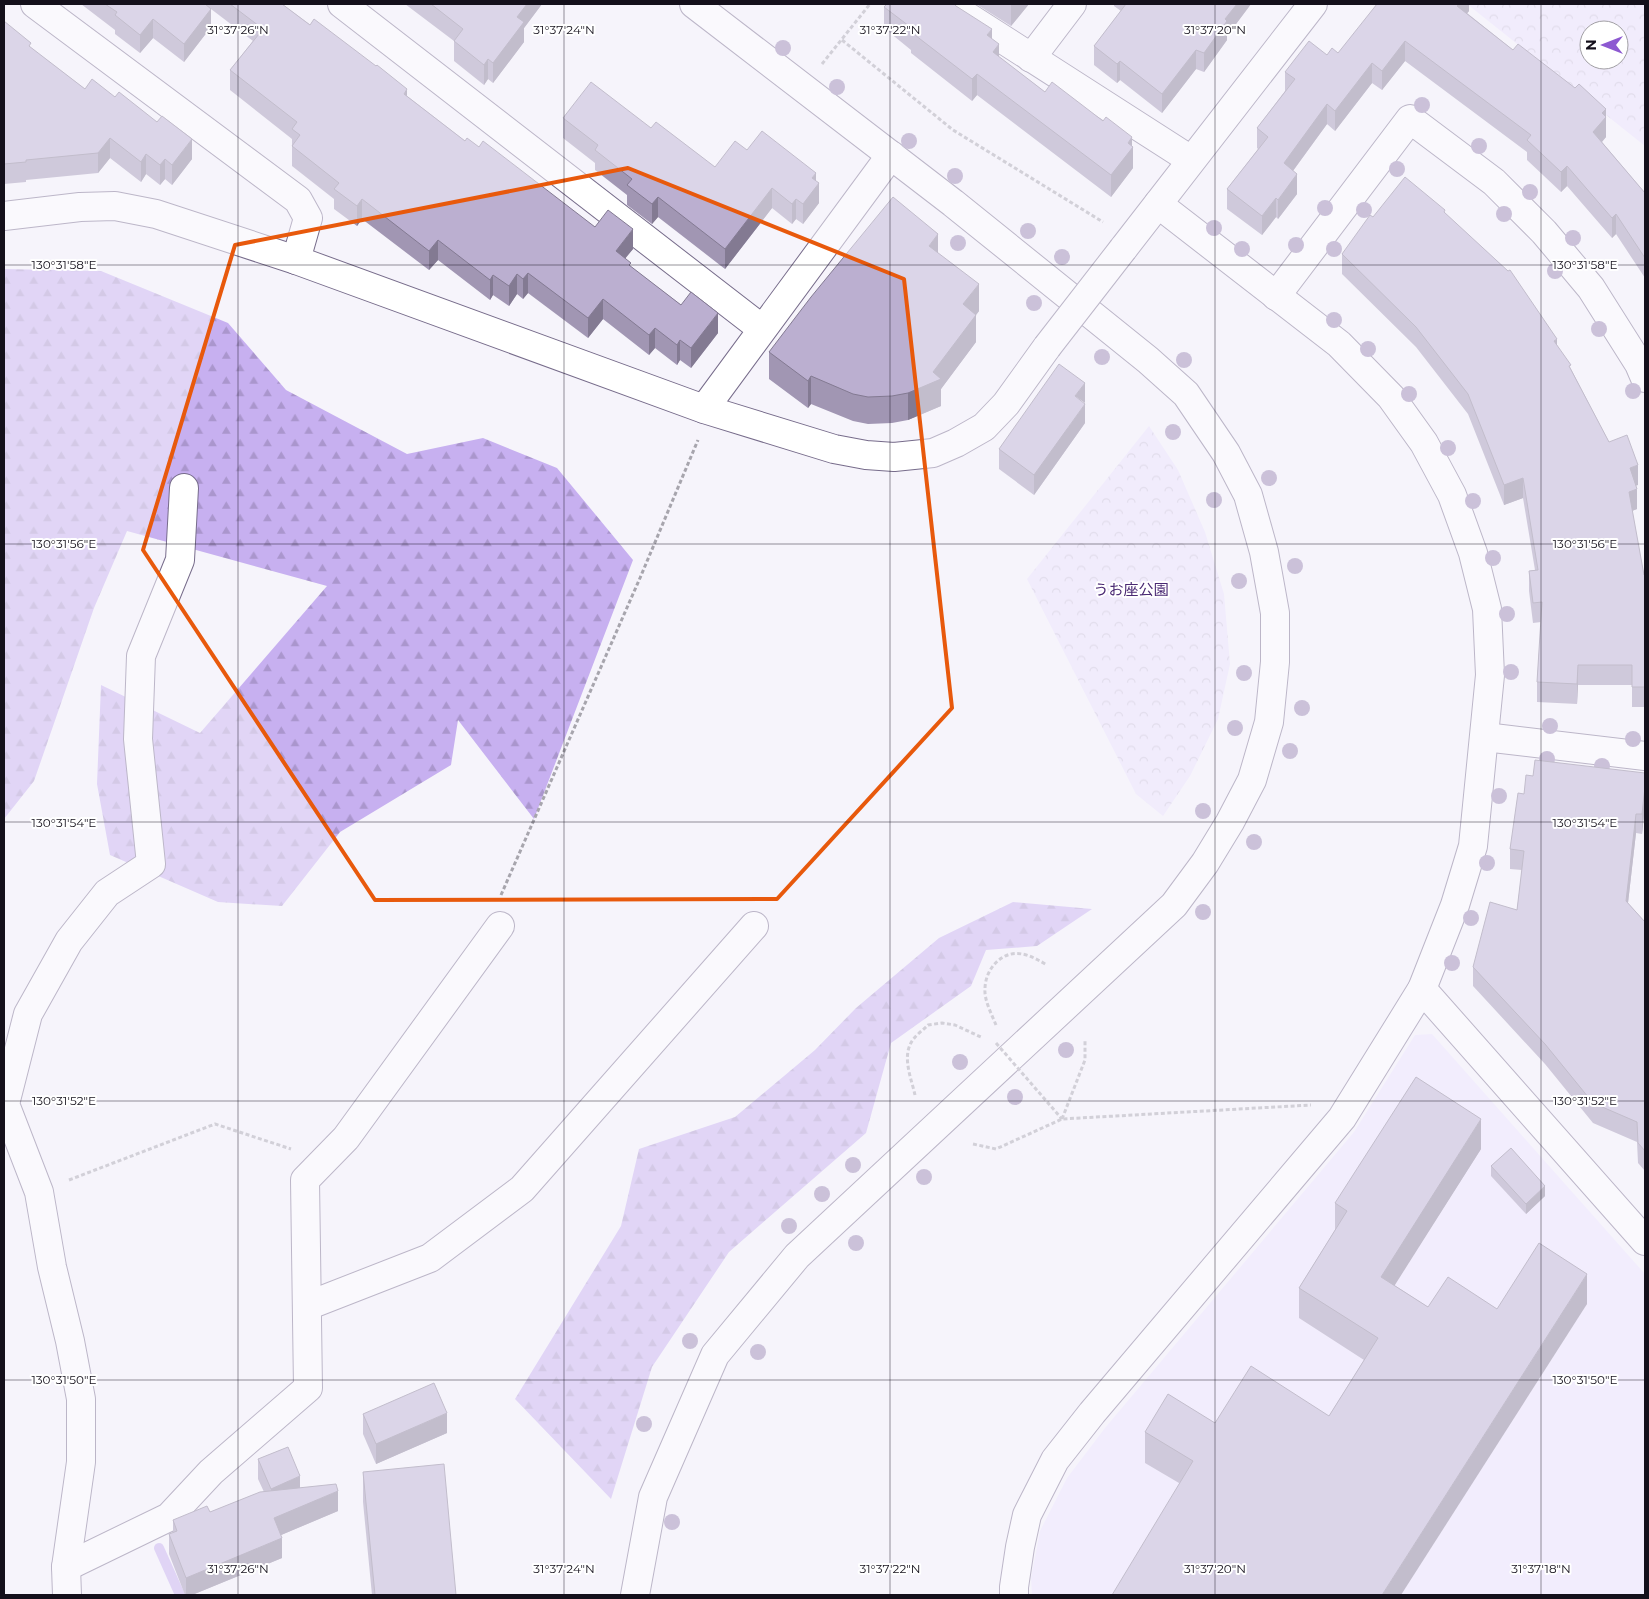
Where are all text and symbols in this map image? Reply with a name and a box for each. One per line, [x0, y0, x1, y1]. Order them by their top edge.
north arrow [1579, 20, 1629, 70]
text: 31°37'26"N [207, 22, 269, 37]
text: 31°37'24"N [533, 22, 595, 37]
text: 31°37'22"N [860, 22, 920, 37]
text: 31°37'20"N [1184, 22, 1246, 37]
text: N [1582, 39, 1600, 51]
text: 130°31'58"E [32, 257, 96, 272]
text: 130°31'58"E [1553, 257, 1617, 272]
text: 130°31'56"E [32, 536, 96, 551]
text: 130°31'56"E [1553, 536, 1617, 551]
park label: うお座公園 [1093, 580, 1169, 599]
text: 130°31'54"E [32, 815, 96, 830]
text: 130°31'54"E [1553, 815, 1617, 830]
text: 130°31'52"E [32, 1093, 96, 1108]
text: 130°31'52"E [1553, 1093, 1617, 1108]
text: 130°31'50"E [31, 1372, 97, 1387]
text: 130°31'50"E [1552, 1372, 1618, 1387]
text: 31°37'26"N [207, 1561, 269, 1576]
text: 31°37'24"N [533, 1561, 595, 1576]
text: 31°37'22"N [860, 1561, 920, 1576]
text: 31°37'20"N [1184, 1561, 1246, 1576]
text: 31°37'18"N [1511, 1561, 1571, 1576]

